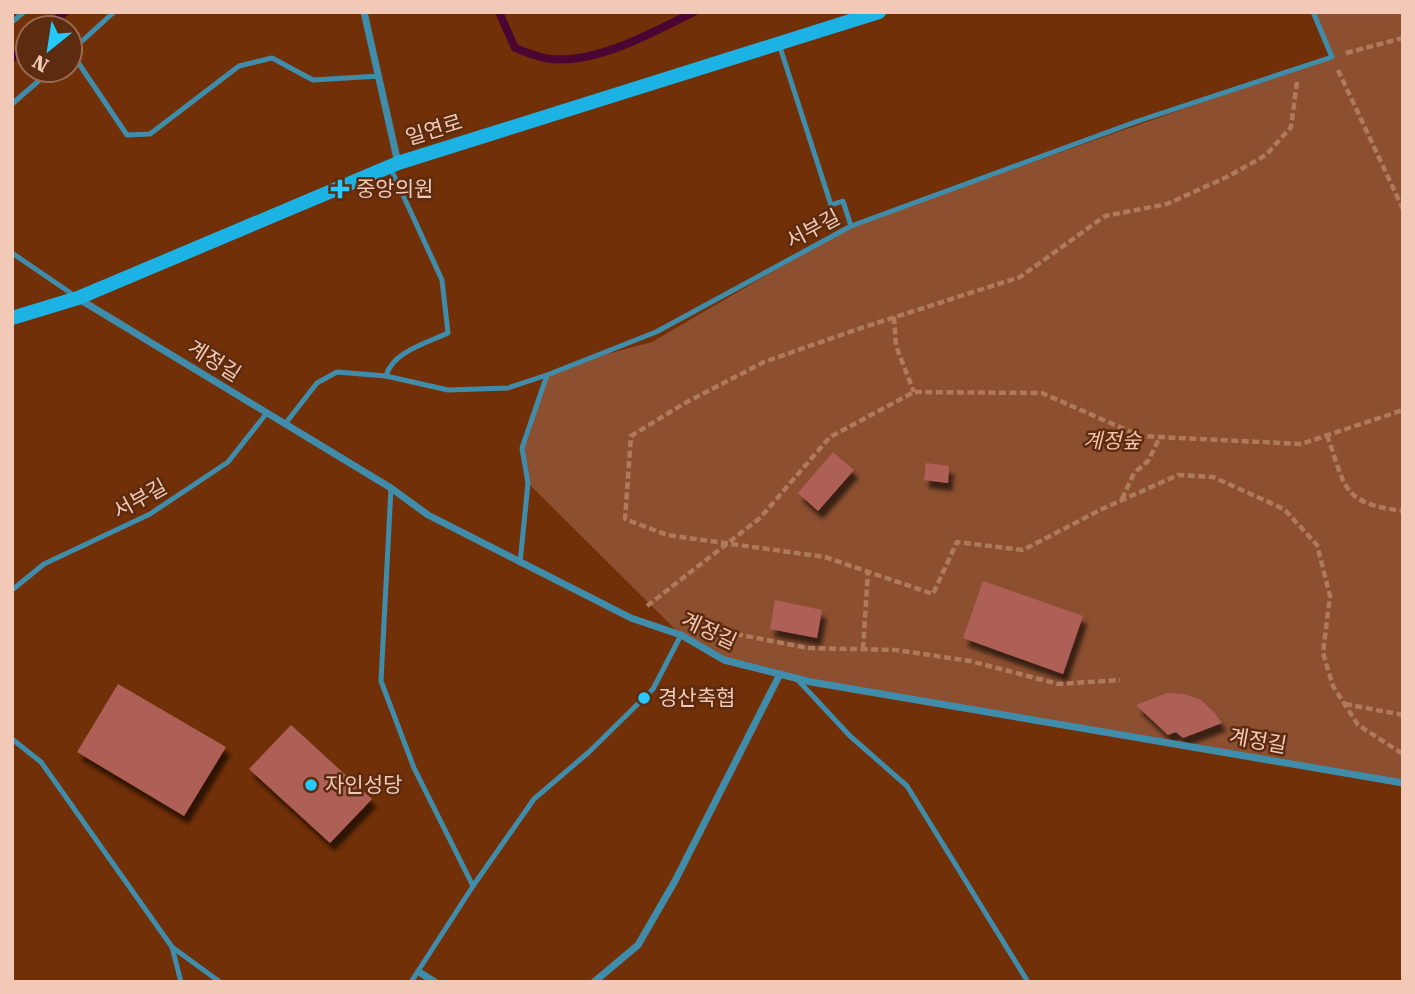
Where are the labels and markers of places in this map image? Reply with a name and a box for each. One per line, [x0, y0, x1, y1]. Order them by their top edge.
place label: 중앙의원 [356, 177, 433, 201]
marker: 중앙의원 [330, 179, 350, 199]
place label: 경산축협 [658, 686, 735, 710]
marker: 경산축협 [636, 690, 652, 706]
place label: 자인성당 [325, 773, 402, 797]
marker: 자인성당 [303, 777, 319, 793]

